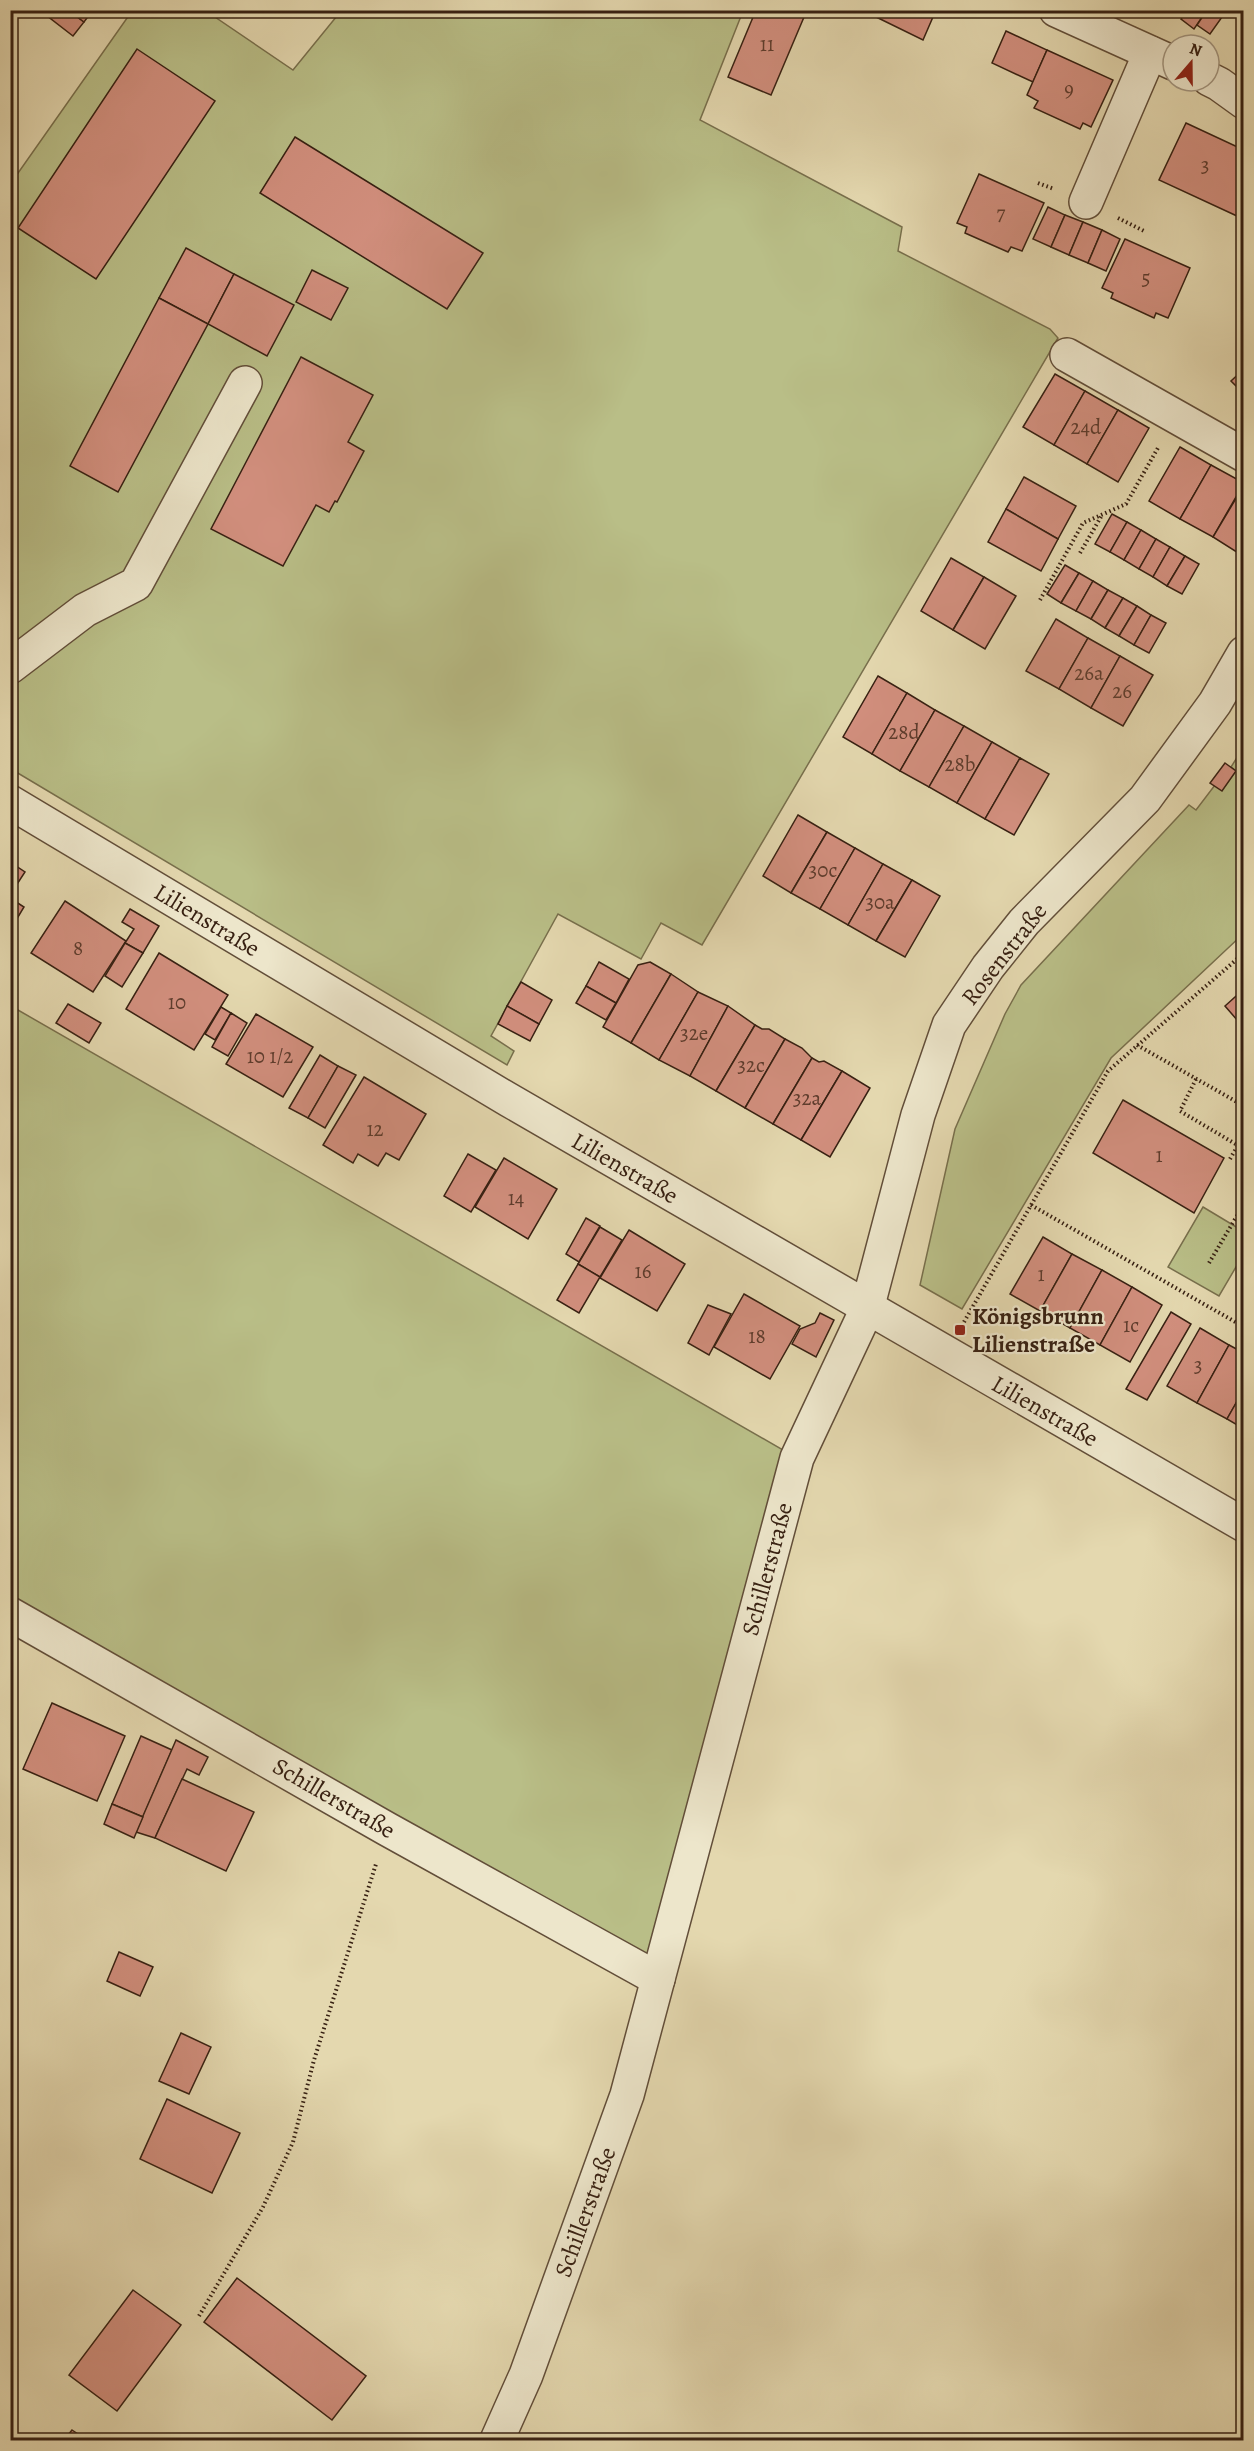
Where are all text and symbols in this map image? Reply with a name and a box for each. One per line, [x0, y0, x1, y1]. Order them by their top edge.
house number: 11 [760, 30, 774, 58]
north arrow [1161, 33, 1221, 93]
text: N [1187, 38, 1205, 62]
house number: 9 [1064, 75, 1074, 103]
house number: 3 [1201, 151, 1209, 179]
house number: 7 [997, 199, 1006, 227]
house number: 5 [1141, 264, 1151, 292]
house number: 24d [1071, 413, 1102, 441]
house number: 26a [1074, 659, 1104, 687]
house number: 26 [1112, 677, 1132, 705]
house number: 28d [888, 718, 920, 746]
house number: 28b [945, 750, 975, 778]
house number: 30c [809, 856, 838, 884]
street label: Lilienstraße [148, 876, 266, 964]
house number: 30a [865, 888, 895, 916]
street label: Rosenstraße [954, 896, 1054, 1012]
house number: 8 [73, 934, 83, 962]
house number: 10 [168, 988, 186, 1016]
house number: 32e [680, 1019, 708, 1047]
house number: 10 1/2 [247, 1042, 293, 1070]
house number: 32c [737, 1051, 765, 1079]
house number: 32a [793, 1084, 821, 1112]
house number: 12 [366, 1115, 384, 1143]
street label: Lilienstraße [566, 1125, 684, 1211]
house number: 1 [1155, 1141, 1163, 1169]
house number: 14 [508, 1184, 524, 1212]
house number: 16 [635, 1257, 652, 1285]
house number: 1 [1037, 1260, 1045, 1288]
place label: Königsbrunn Lilienstraße [972, 1300, 1104, 1360]
house number: 1c [1123, 1311, 1139, 1339]
house number: 18 [748, 1322, 766, 1350]
marker: Königsbrunn Lilienstraße [953, 1323, 967, 1337]
house number: 3 [1194, 1351, 1202, 1379]
street label: Lilienstraße [986, 1368, 1104, 1454]
street label: Schillerstraße [734, 1499, 800, 1639]
street label: Schillerstraße [267, 1750, 401, 1846]
street label: Schillerstraße [547, 2142, 623, 2282]

